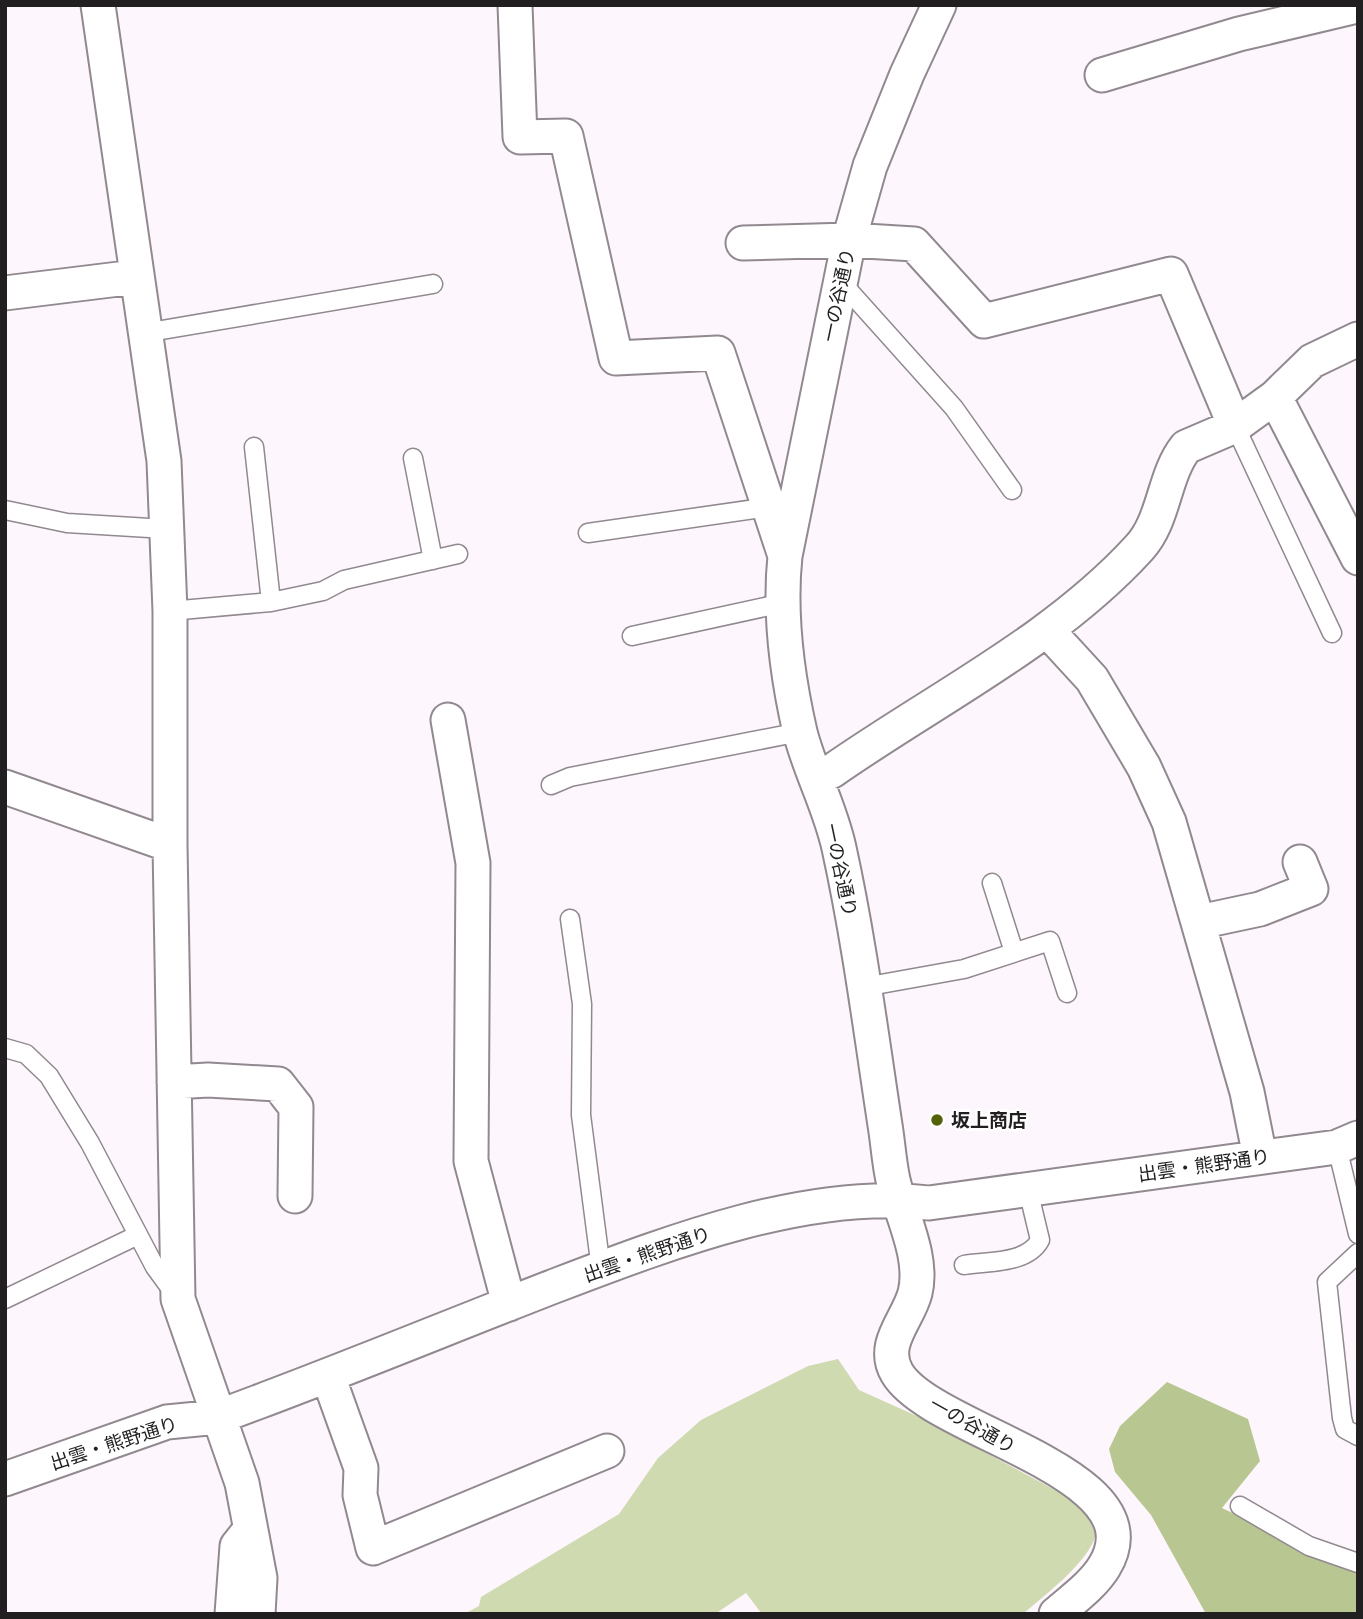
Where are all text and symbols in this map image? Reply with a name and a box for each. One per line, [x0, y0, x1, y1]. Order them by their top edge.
street label: 一の谷通り [817, 246, 859, 344]
street label: 一の谷通り [820, 821, 862, 919]
place label: 坂上商店 [951, 1109, 1027, 1131]
marker: 坂上商店 [929, 1112, 945, 1128]
street label: 出雲・熊野通り [1137, 1145, 1271, 1185]
street label: 出雲・熊野通り [581, 1222, 713, 1286]
street label: 一の谷通り [926, 1392, 1020, 1458]
street label: 出雲・熊野通り [47, 1412, 181, 1474]

